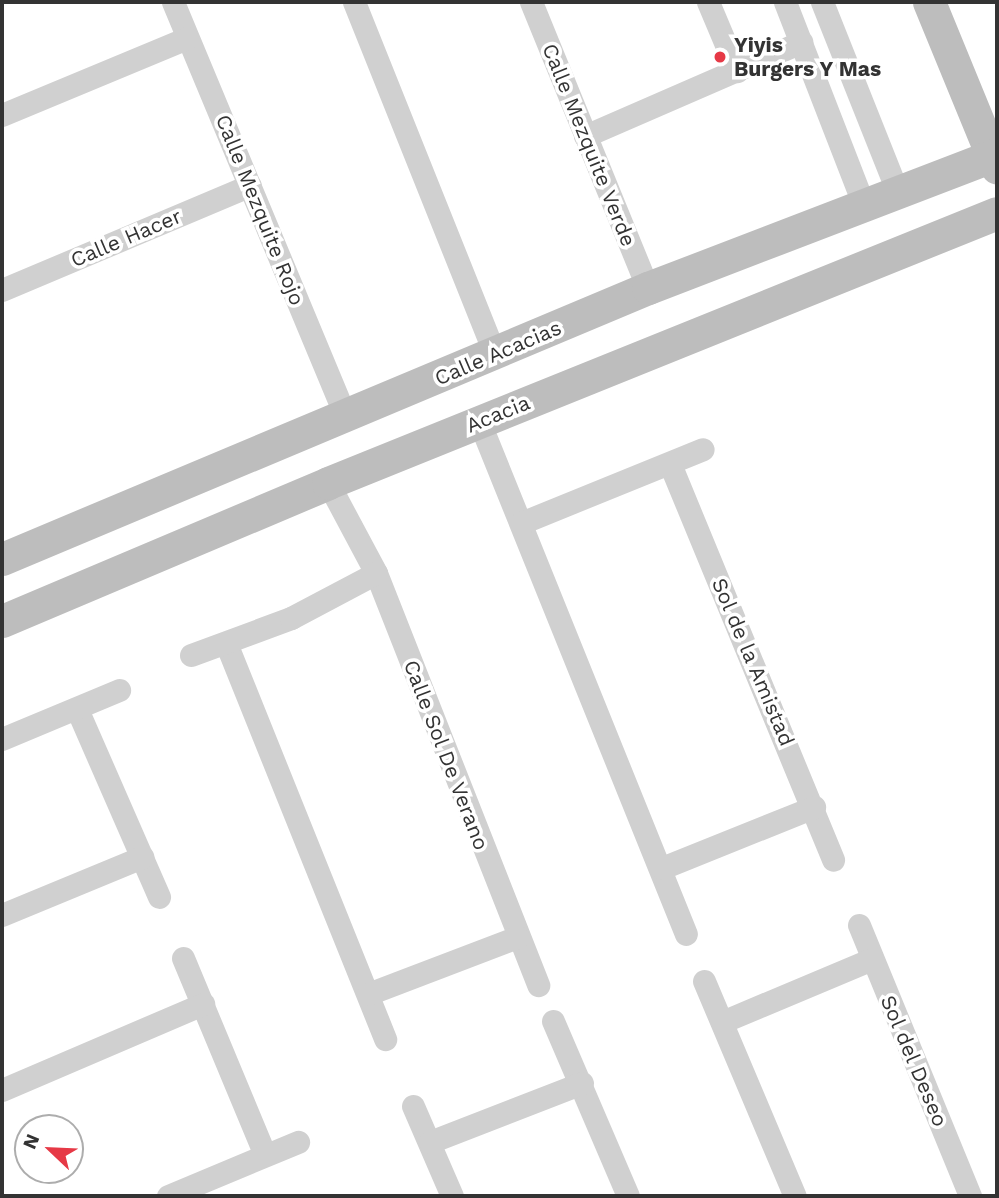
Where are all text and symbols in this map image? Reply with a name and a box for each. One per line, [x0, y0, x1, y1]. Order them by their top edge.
place label: Yiyis Burgers Y Mas [734, 32, 882, 82]
street label: Calle Mezquite Verde [537, 39, 641, 251]
marker: Yiyis Burgers Y Mas [712, 49, 728, 65]
street label: Calle Mezquite Rojo [210, 111, 310, 309]
street label: Calle Hacer [67, 203, 185, 273]
street label: Calle Acacias [430, 315, 566, 391]
street label: Acacia [462, 390, 534, 438]
street label: Sol de la Amistad [706, 573, 800, 751]
street label: Calle Sol De Verano [398, 656, 494, 854]
street label: Sol del Deseo [875, 991, 953, 1131]
north arrow [14, 1114, 84, 1184]
text: N [18, 1130, 44, 1152]

